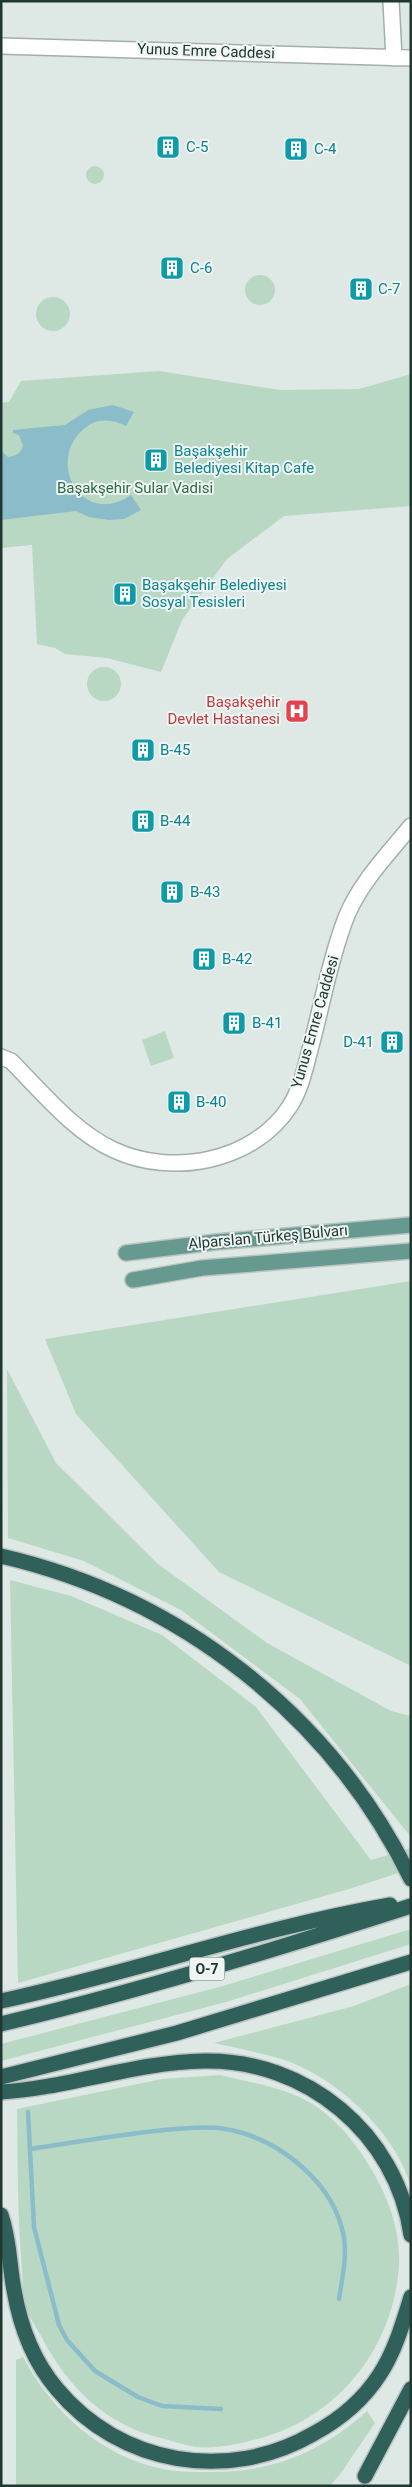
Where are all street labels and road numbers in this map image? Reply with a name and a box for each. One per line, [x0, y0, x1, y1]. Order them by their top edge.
street label: Yunus Emre Caddesi [137, 40, 275, 62]
street label: Yunus Emre Caddesi [287, 953, 343, 1091]
street label: Alparslan Türkeş Bulvarı [187, 1221, 349, 1253]
road number: O-7 [190, 1958, 224, 1980]

